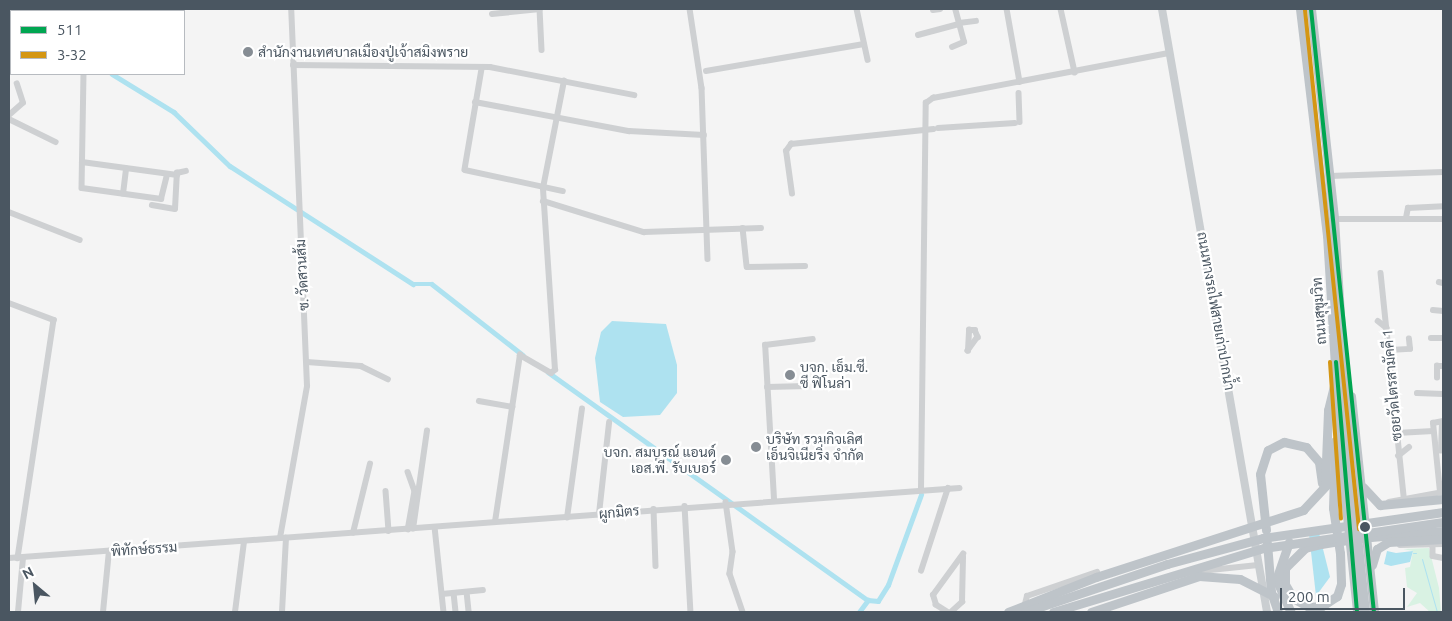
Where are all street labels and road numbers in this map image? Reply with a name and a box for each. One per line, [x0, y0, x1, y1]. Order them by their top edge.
street label: ถนนทางรถไฟสายเก่าปากน้ำ [1194, 230, 1238, 392]
street label: ซ. วัดสวนส้ม [292, 239, 312, 311]
street label: ถนนสุขุมวิท [1308, 277, 1330, 345]
street label: ซอยวัดไตรสามัคคี 1 [1379, 328, 1405, 442]
street label: ผูกมิตร [598, 502, 640, 522]
street label: พิทักษ์ธรรม [110, 538, 178, 560]

